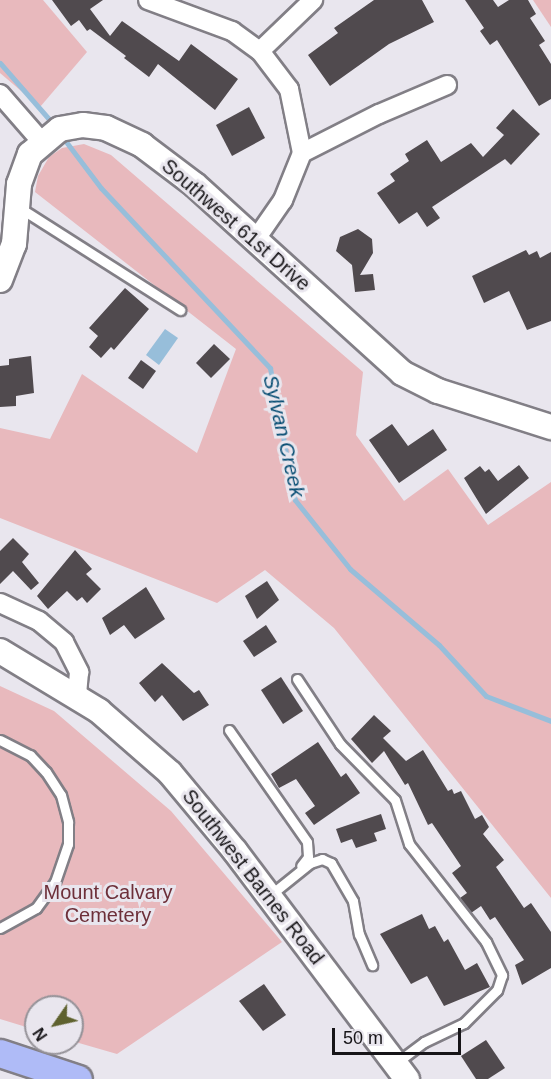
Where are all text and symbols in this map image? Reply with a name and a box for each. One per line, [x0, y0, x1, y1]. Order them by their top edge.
street label: Southwest 61st Drive [157, 154, 315, 296]
water label: Sylvan Creek [258, 372, 310, 500]
street label: Southwest Barnes Road [177, 785, 329, 969]
park label: Mount Calvary Cemetery [44, 880, 172, 927]
north arrow [24, 995, 84, 1055]
scale bar [335, 1016, 464, 1054]
text: N [30, 1025, 51, 1044]
text: 50 m [343, 1028, 383, 1048]

